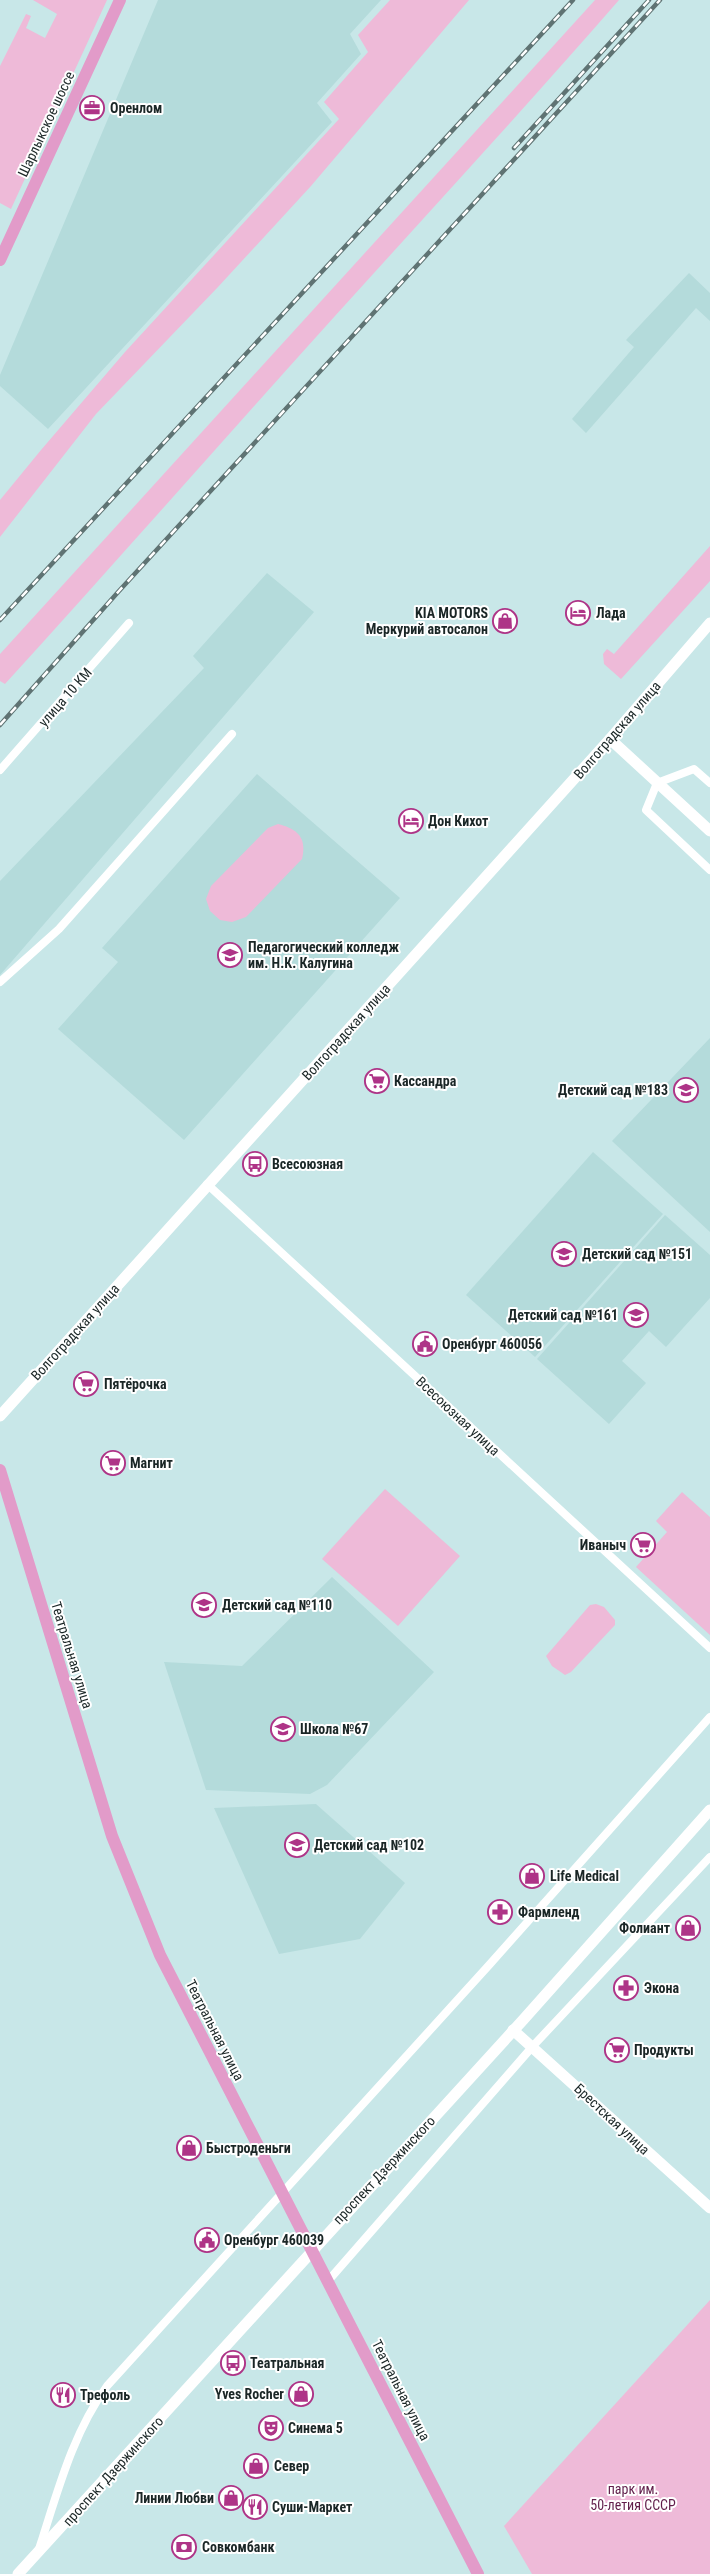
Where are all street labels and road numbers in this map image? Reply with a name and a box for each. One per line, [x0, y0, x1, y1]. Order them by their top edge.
street label: Шарлыкское шоссе [15, 68, 78, 179]
street label: улица 10 КМ [35, 664, 95, 730]
street label: Волгоградская улица [570, 678, 664, 782]
street label: Волгоградская улица [299, 981, 393, 1083]
street label: Волгоградская улица [28, 1281, 122, 1383]
street label: Всесоюзная улица [413, 1373, 503, 1459]
street label: Театральная улица [48, 1600, 96, 1710]
street label: Театральная улица [183, 1977, 247, 2083]
street label: Брестская улица [571, 2080, 653, 2158]
street label: проспект Дзержинского [330, 2113, 438, 2227]
street label: Театральная улица [369, 2337, 433, 2443]
street label: проспект Дзержинского [60, 2413, 166, 2529]

